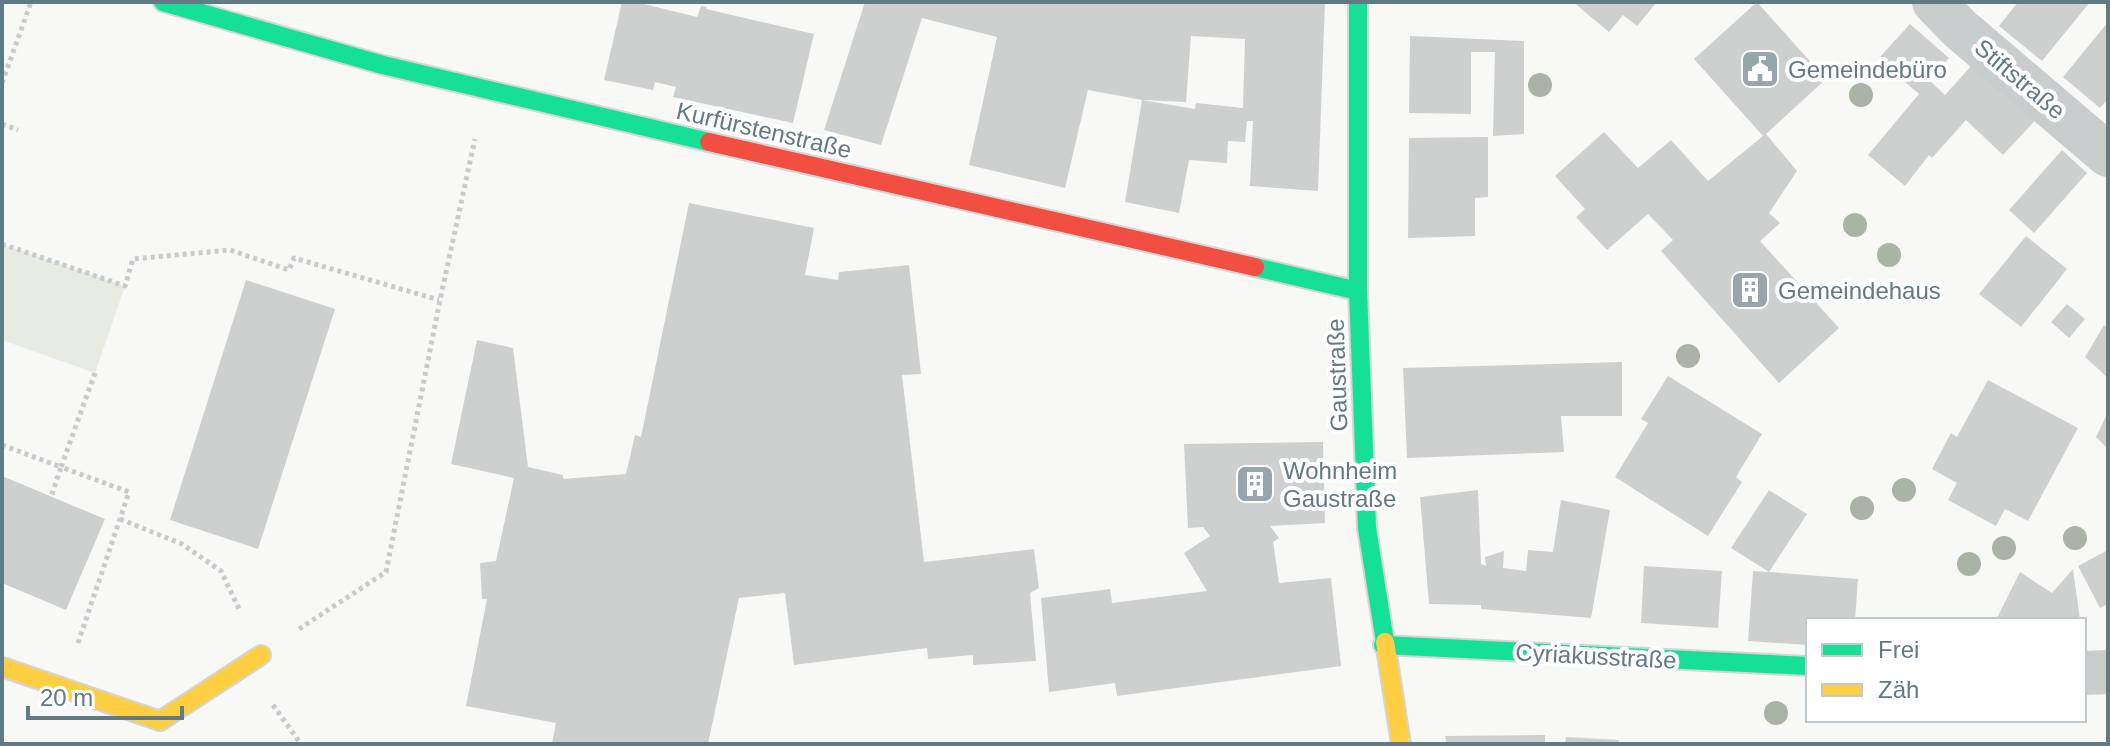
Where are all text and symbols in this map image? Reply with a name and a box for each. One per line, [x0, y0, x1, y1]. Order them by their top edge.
street label: Stiftstraße [1969, 34, 2071, 124]
public building icon: Gemeindebüro [1739, 48, 1781, 90]
place label: Gemeindebüro [1788, 56, 1947, 83]
street label: Kurfürstenstraße [674, 97, 854, 163]
building icon: Gemeindehaus [1729, 269, 1771, 311]
place label: Gemeindehaus [1778, 277, 1941, 304]
street label: Gaustraße [1322, 318, 1352, 432]
place label: Wohnheim Gaustraße [1283, 457, 1397, 512]
building icon: Wohnheim Gaustraße [1234, 463, 1276, 505]
legend [1806, 618, 2086, 722]
text: Frei [1878, 636, 1919, 663]
street label: Cyriakusstraße [1515, 638, 1677, 674]
scale bar [28, 670, 182, 720]
text: Zäh [1878, 676, 1919, 703]
text: 20 m [40, 684, 93, 711]

